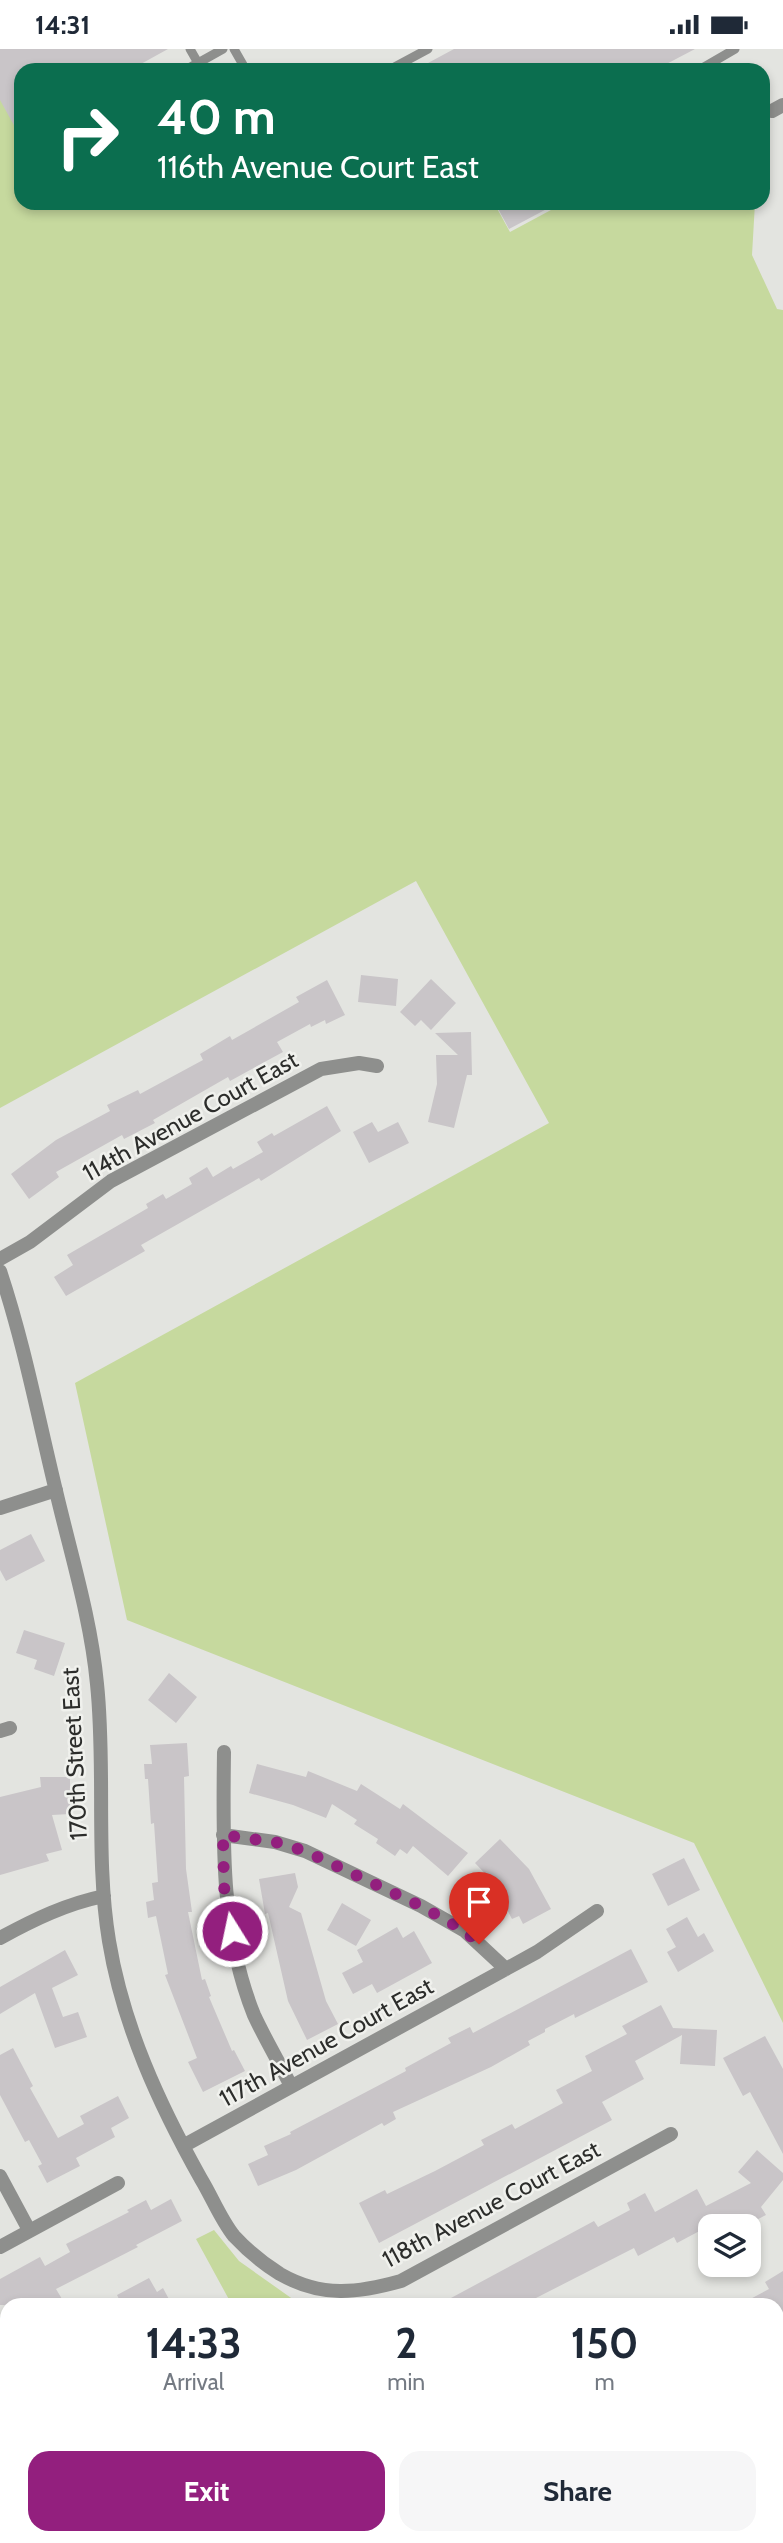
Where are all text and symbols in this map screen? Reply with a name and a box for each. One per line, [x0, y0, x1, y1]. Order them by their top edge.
text: 14:31 [35, 9, 90, 41]
text: 40 m [157, 87, 276, 146]
icon: right [42, 91, 133, 182]
text: 116th Avenue Court East [157, 147, 479, 186]
street label: 114th Avenue Court East [77, 1045, 303, 1187]
street label: 170th Street East [55, 1667, 93, 1841]
pin [449, 1872, 509, 1944]
icon: arrive [460, 1883, 498, 1921]
position arrow [195, 1894, 269, 1968]
street label: 117th Avenue Court East [214, 1971, 438, 2113]
street label: 118th Avenue Court East [377, 2134, 605, 2274]
map controls [698, 2214, 761, 2277]
button: layers [698, 2214, 761, 2277]
text: 14:33 [146, 2317, 242, 2369]
text: 2 [395, 2317, 417, 2369]
text: 150 [571, 2317, 638, 2369]
text: Arrival [163, 2368, 224, 2396]
text: min [387, 2368, 425, 2396]
text: m [595, 2368, 615, 2396]
button: Exit [28, 2451, 385, 2531]
button: Share [399, 2451, 756, 2531]

